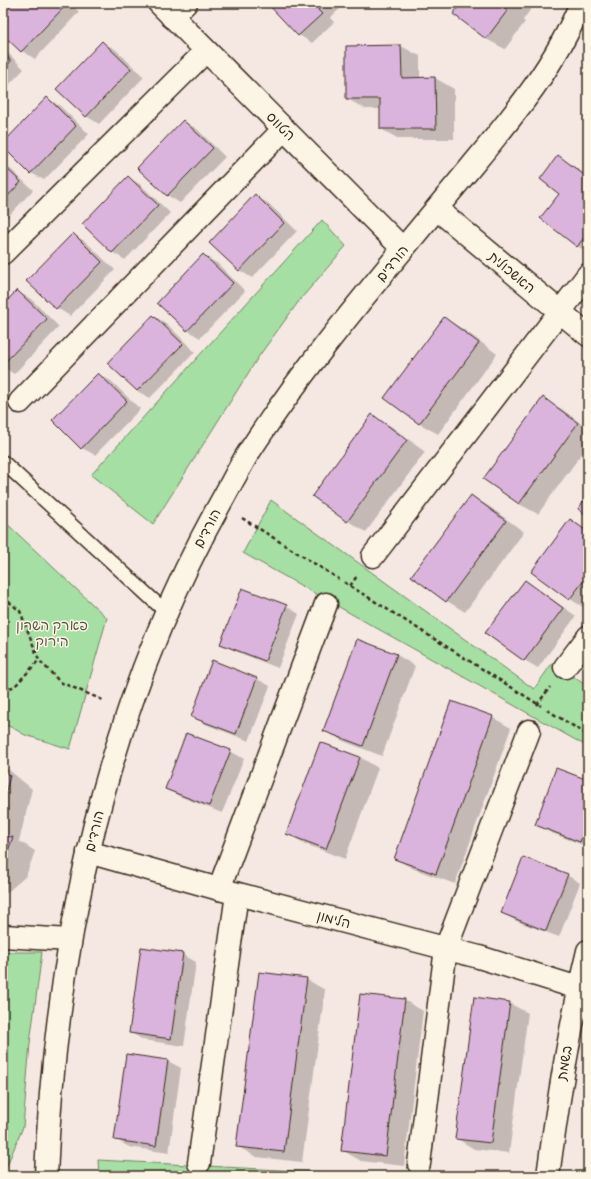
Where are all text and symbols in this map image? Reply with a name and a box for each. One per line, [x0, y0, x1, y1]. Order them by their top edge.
street label: הטווס [261, 108, 299, 146]
street label: הורדים [373, 242, 415, 287]
street label: האשכולית [482, 247, 539, 299]
street label: הורדים [190, 506, 227, 552]
park label: פארק השרון הירוק [16, 617, 88, 653]
street label: הורדים [81, 809, 111, 854]
street label: הלימון [314, 907, 353, 935]
street label: בשמת [553, 1044, 579, 1083]

